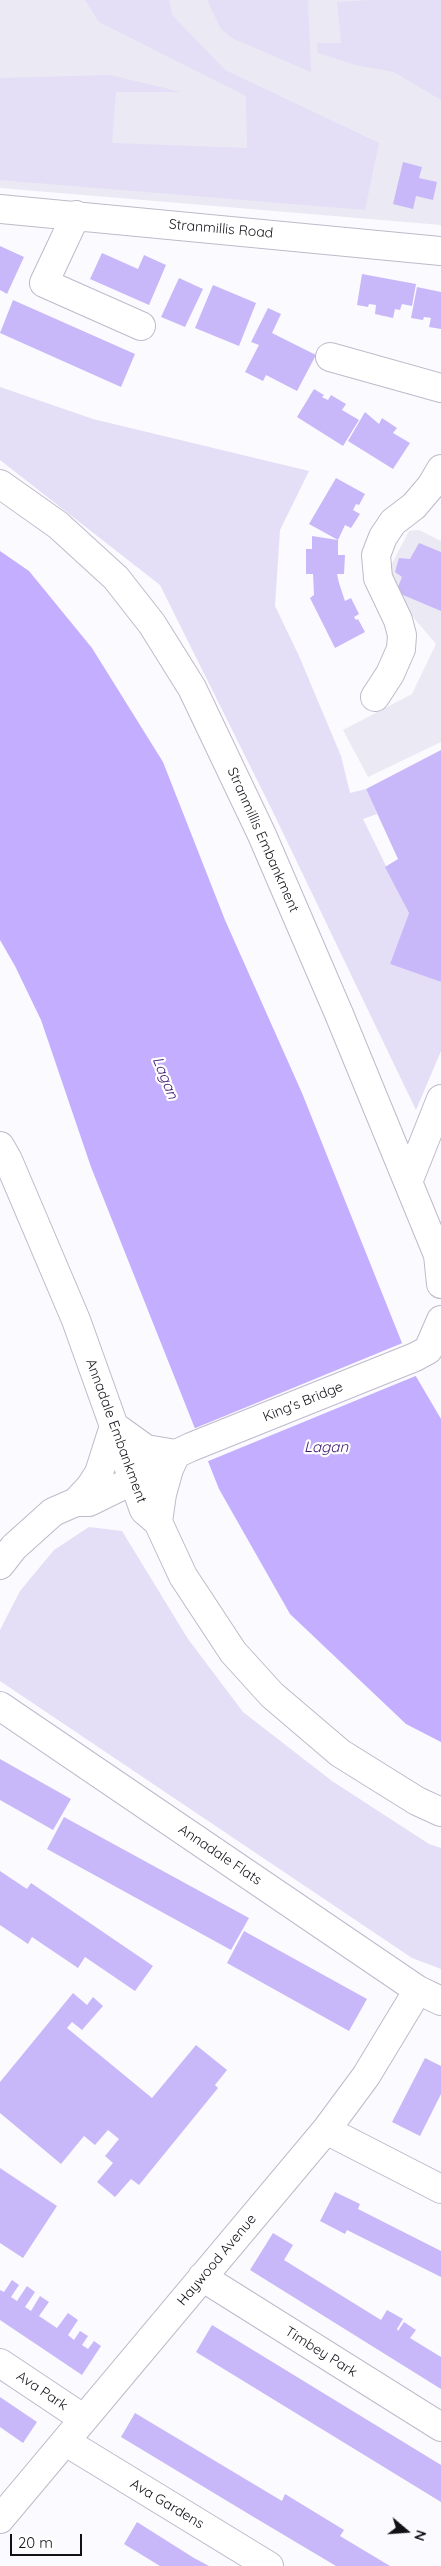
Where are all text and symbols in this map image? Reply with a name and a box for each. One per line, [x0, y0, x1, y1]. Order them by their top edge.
street label: Stranmillis Road [168, 216, 274, 242]
street label: Stranmillis Embankment [223, 765, 303, 915]
water label: Lagan [148, 1054, 182, 1102]
street label: Annadale Embankment [82, 1357, 150, 1505]
street label: King's Bridge [261, 1378, 345, 1426]
water label: Lagan [304, 1438, 348, 1456]
street label: Annadale Flats [175, 1821, 265, 1889]
street label: Haywood Avenue [174, 2211, 260, 2309]
street label: Timbey Park [282, 2323, 360, 2381]
street label: Ava Park [13, 2368, 71, 2414]
street label: Ava Gardens [127, 2475, 207, 2533]
north arrow [381, 2506, 431, 2556]
scale bar [12, 2524, 85, 2556]
text: N [410, 2528, 430, 2543]
text: 20 m [18, 2533, 53, 2552]

